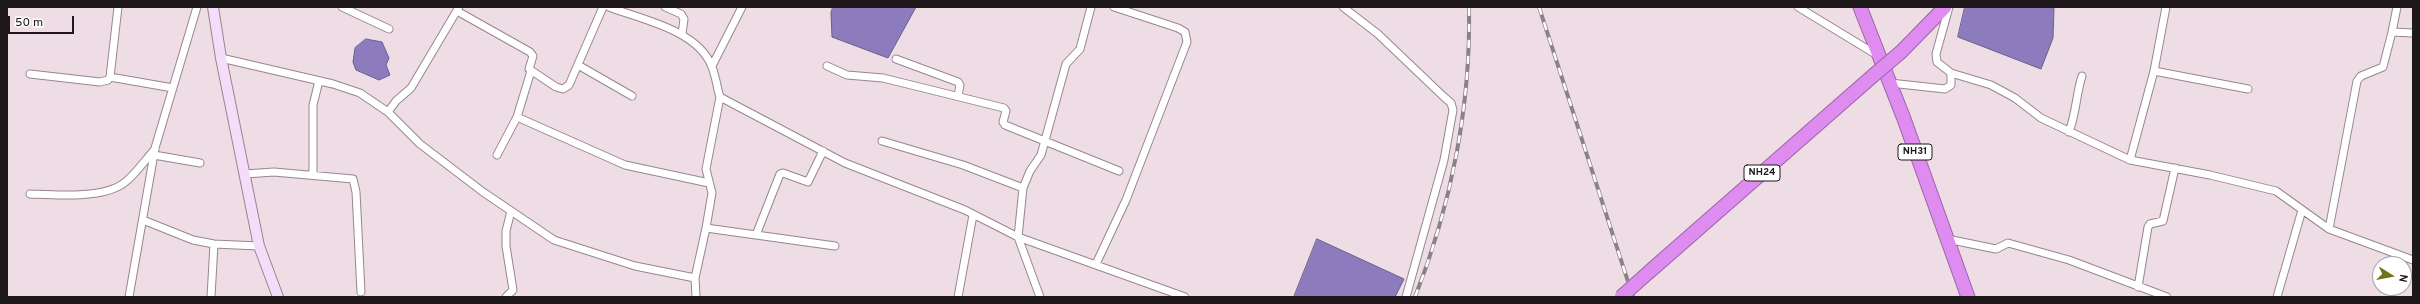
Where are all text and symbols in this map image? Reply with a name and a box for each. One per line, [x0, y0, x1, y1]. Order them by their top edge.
scale bar [10, 8, 76, 34]
text: 50 m [15, 15, 43, 31]
road number: NH31 [1898, 144, 1932, 160]
road number: NH24 [1744, 165, 1780, 181]
north arrow [2372, 256, 2412, 296]
text: N [2395, 273, 2410, 283]

